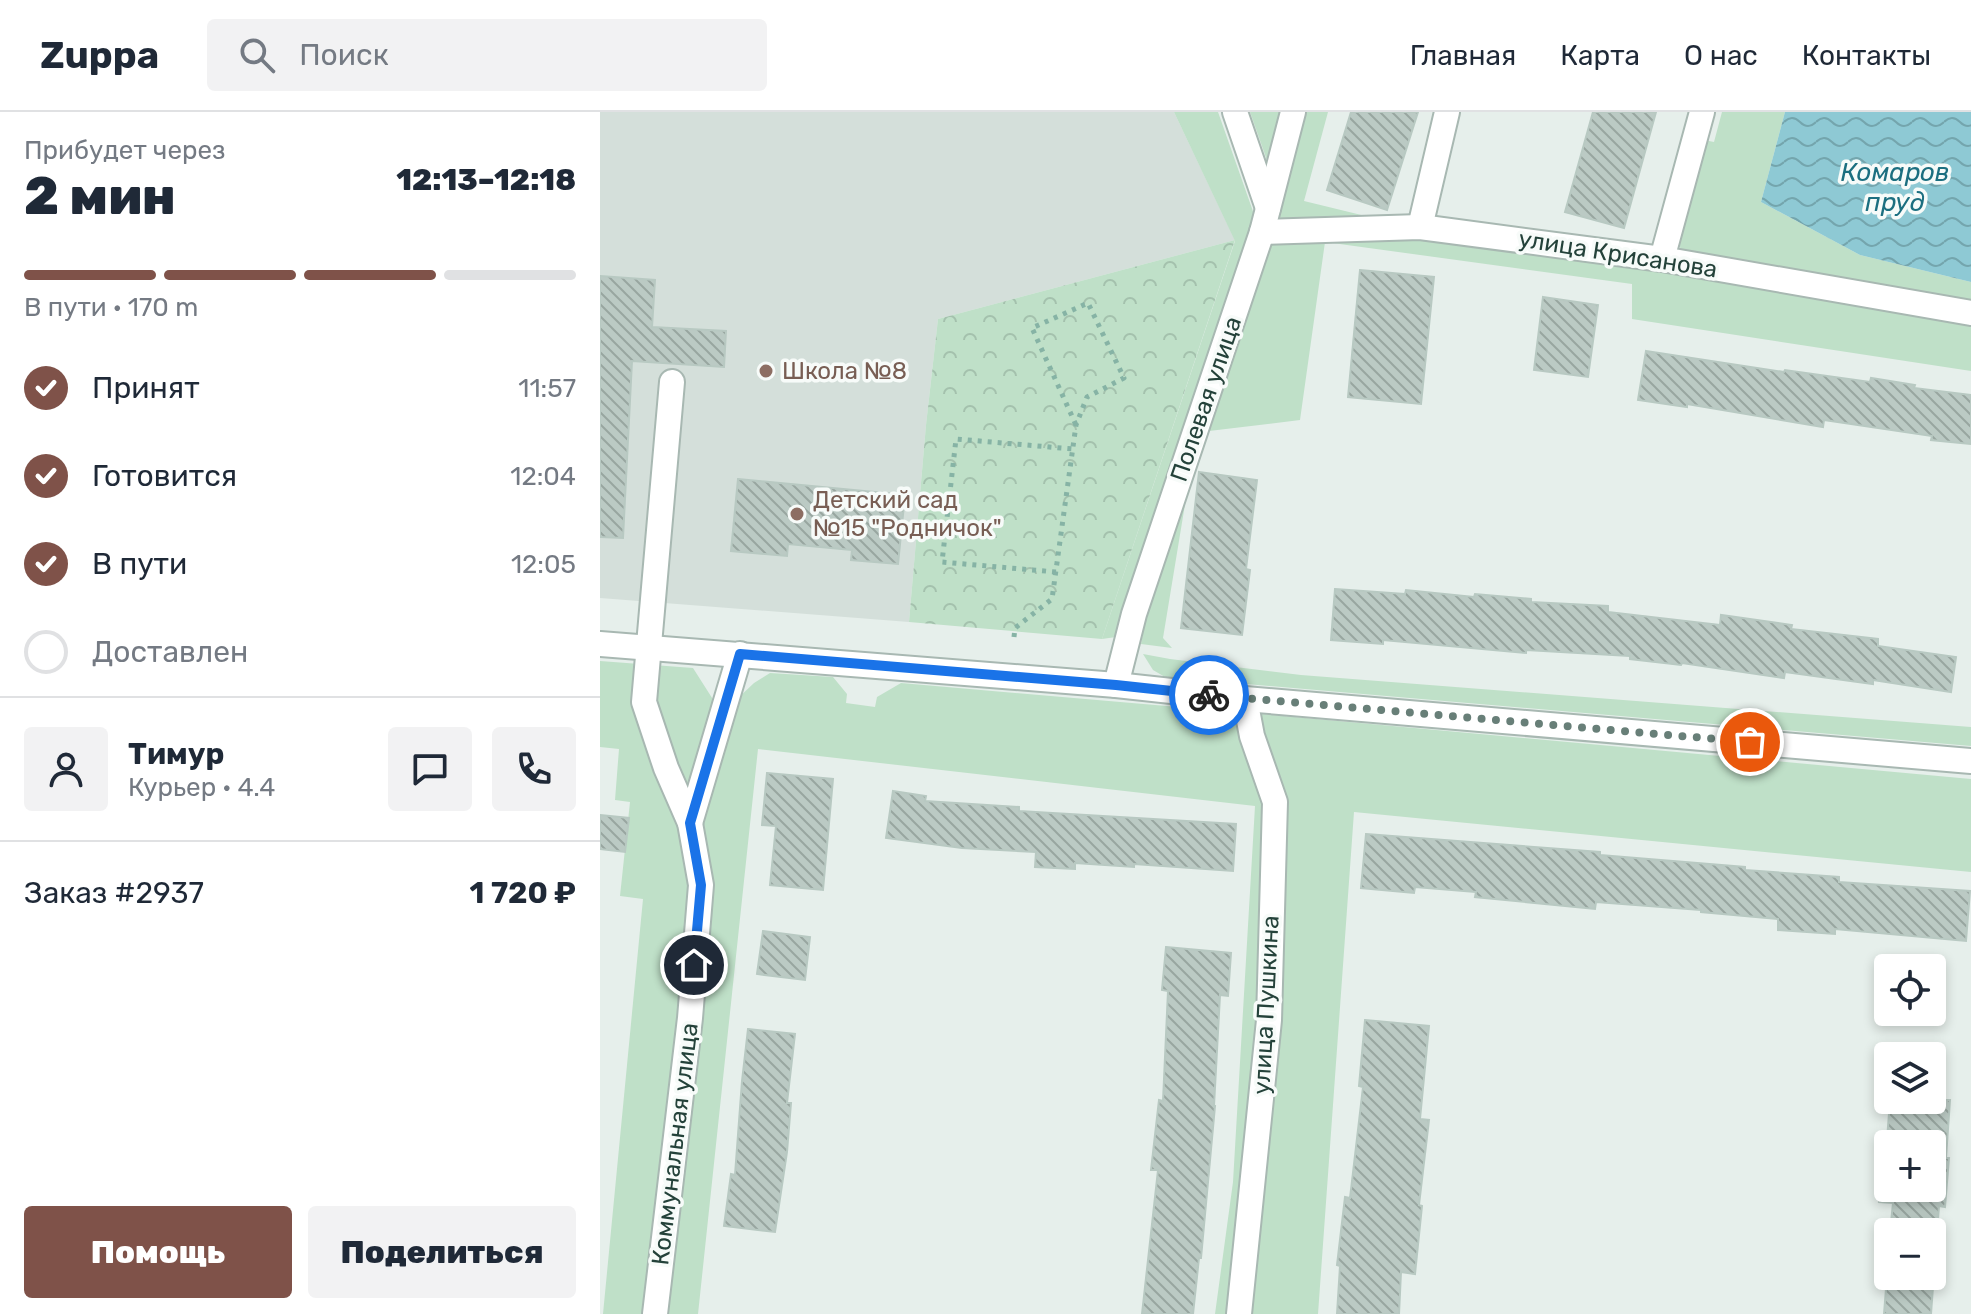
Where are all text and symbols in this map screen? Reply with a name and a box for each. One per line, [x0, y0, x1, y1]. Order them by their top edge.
search box [207, 19, 767, 91]
text: Zuppa [40, 32, 159, 78]
icon: search [235, 33, 279, 77]
text: Поиск [299, 37, 389, 73]
text: Главная [1410, 39, 1516, 72]
text: Карта [1560, 39, 1640, 72]
text: О нас [1684, 39, 1758, 72]
text: Контакты [1802, 39, 1931, 72]
text: Прибудет через [24, 135, 225, 166]
water label: Комаров пруд [1841, 157, 1949, 218]
text: 12:13–12:18 [396, 162, 576, 198]
text: 2 мин [24, 165, 176, 227]
street label: улица Крисанова [1517, 224, 1719, 284]
text: В пути · 170 m [24, 292, 198, 323]
street label: Полевая улица [1165, 313, 1247, 485]
place label: Школа №8 [782, 357, 907, 385]
marker: Школа №8 [757, 362, 775, 380]
icon: check [24, 366, 68, 410]
text: Принят [92, 370, 200, 406]
text: 11:57 [518, 373, 576, 404]
icon: check [24, 454, 68, 498]
text: Готовится [92, 458, 237, 494]
text: 12:04 [510, 461, 576, 492]
place label: Детский сад №15 "Родничок" [813, 486, 1002, 542]
marker: Детский сад №15 "Родничок" [788, 505, 806, 523]
icon: check [24, 542, 68, 586]
text: В пути [92, 546, 187, 582]
text: 12:05 [511, 549, 576, 580]
text: Доставлен [92, 634, 248, 670]
courier [1169, 655, 1249, 735]
icon: bike [1187, 673, 1231, 717]
pin [1716, 708, 1784, 776]
icon: bag [1728, 720, 1772, 764]
button: person [24, 727, 108, 811]
button: chat [388, 727, 472, 811]
button: phone [492, 727, 576, 811]
text: Тимур [128, 736, 224, 772]
text: Курьер · 4.4 [128, 772, 276, 803]
text: Заказ #2937 [24, 875, 204, 911]
text: 1 720 ₽ [470, 875, 576, 911]
street label: улица Пушкина [1247, 915, 1285, 1095]
pin [660, 931, 728, 999]
icon: home [672, 943, 716, 987]
map controls [1874, 954, 1946, 1290]
button: locate [1874, 954, 1946, 1026]
street label: Коммунальная улица [646, 1021, 704, 1267]
button: layers [1874, 1042, 1946, 1114]
button: + [1874, 1130, 1946, 1202]
button: Помощь [24, 1206, 292, 1298]
button: Поделиться [308, 1206, 576, 1298]
button: − [1874, 1218, 1946, 1290]

